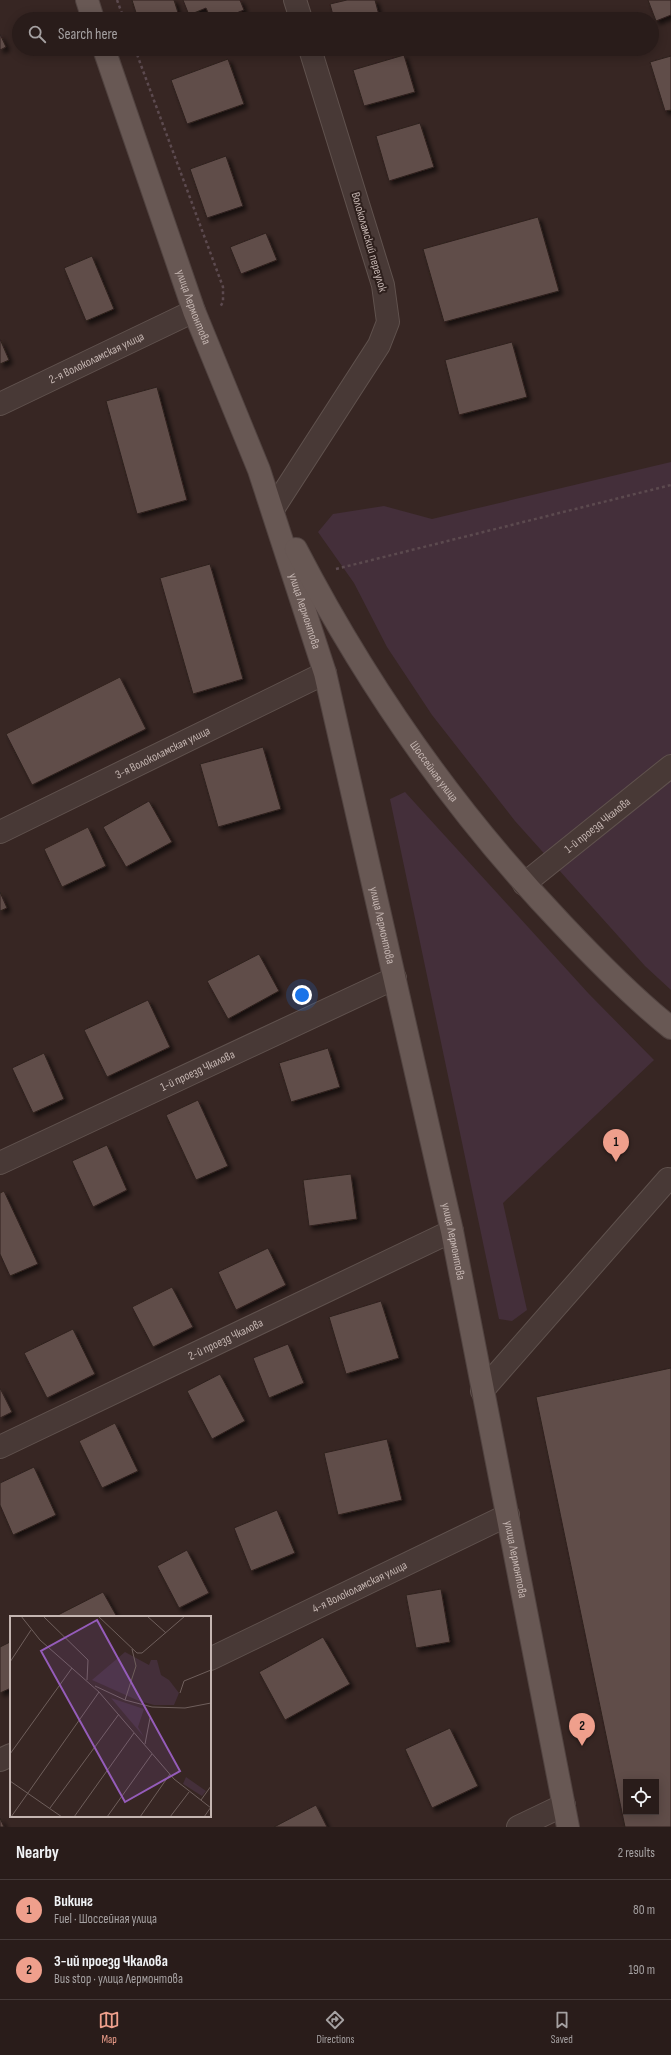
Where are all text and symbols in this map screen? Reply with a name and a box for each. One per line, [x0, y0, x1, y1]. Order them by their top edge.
search box [12, 12, 659, 56]
icon: search [26, 23, 48, 45]
text: Search here [58, 25, 118, 44]
street label: Волоколамский переулок [348, 190, 391, 294]
street label: улица Лермонтова [173, 268, 214, 347]
street label: 2-я Волоколамская улица [46, 328, 147, 387]
street label: улица Лермонтова [286, 571, 324, 651]
street label: 3-я Волоколамская улица [113, 723, 213, 782]
street label: Шоссейная улица [407, 738, 462, 805]
street label: 1-й проезд Чкалова [561, 794, 634, 856]
street label: улица Лермонтова [366, 885, 399, 966]
your location [292, 985, 312, 1005]
street label: 1-й проезд Чкалова [158, 1047, 237, 1094]
pin: 1 [603, 1129, 629, 1162]
street label: улица Лермонтова [438, 1201, 469, 1282]
street label: 2-й проезд Чкалова [186, 1315, 266, 1364]
street label: улица Лермонтова [501, 1519, 531, 1600]
street label: 4-я Волоколамская улица [309, 1557, 410, 1616]
inset map [10, 1616, 211, 1817]
pin: 2 [569, 1713, 595, 1746]
map controls [623, 1779, 659, 1815]
button: locate [623, 1779, 659, 1815]
text: Nearby [16, 1843, 59, 1863]
text: 2 results [618, 1845, 655, 1861]
text: Викинг [54, 1892, 93, 1911]
text: 1 [26, 1902, 32, 1918]
text: 80 m [633, 1902, 655, 1918]
text: Fuel · Шоссейная улица [54, 1911, 157, 1927]
text: 3-ий проезд Чкалова [54, 1952, 168, 1971]
text: 2 [26, 1962, 32, 1978]
text: 190 m [628, 1962, 655, 1978]
text: Bus stop · улица Лермонтова [54, 1971, 183, 1987]
tab: Map [98, 2009, 120, 2046]
tab: Directions [317, 2009, 354, 2046]
tab: Saved [551, 2009, 573, 2046]

